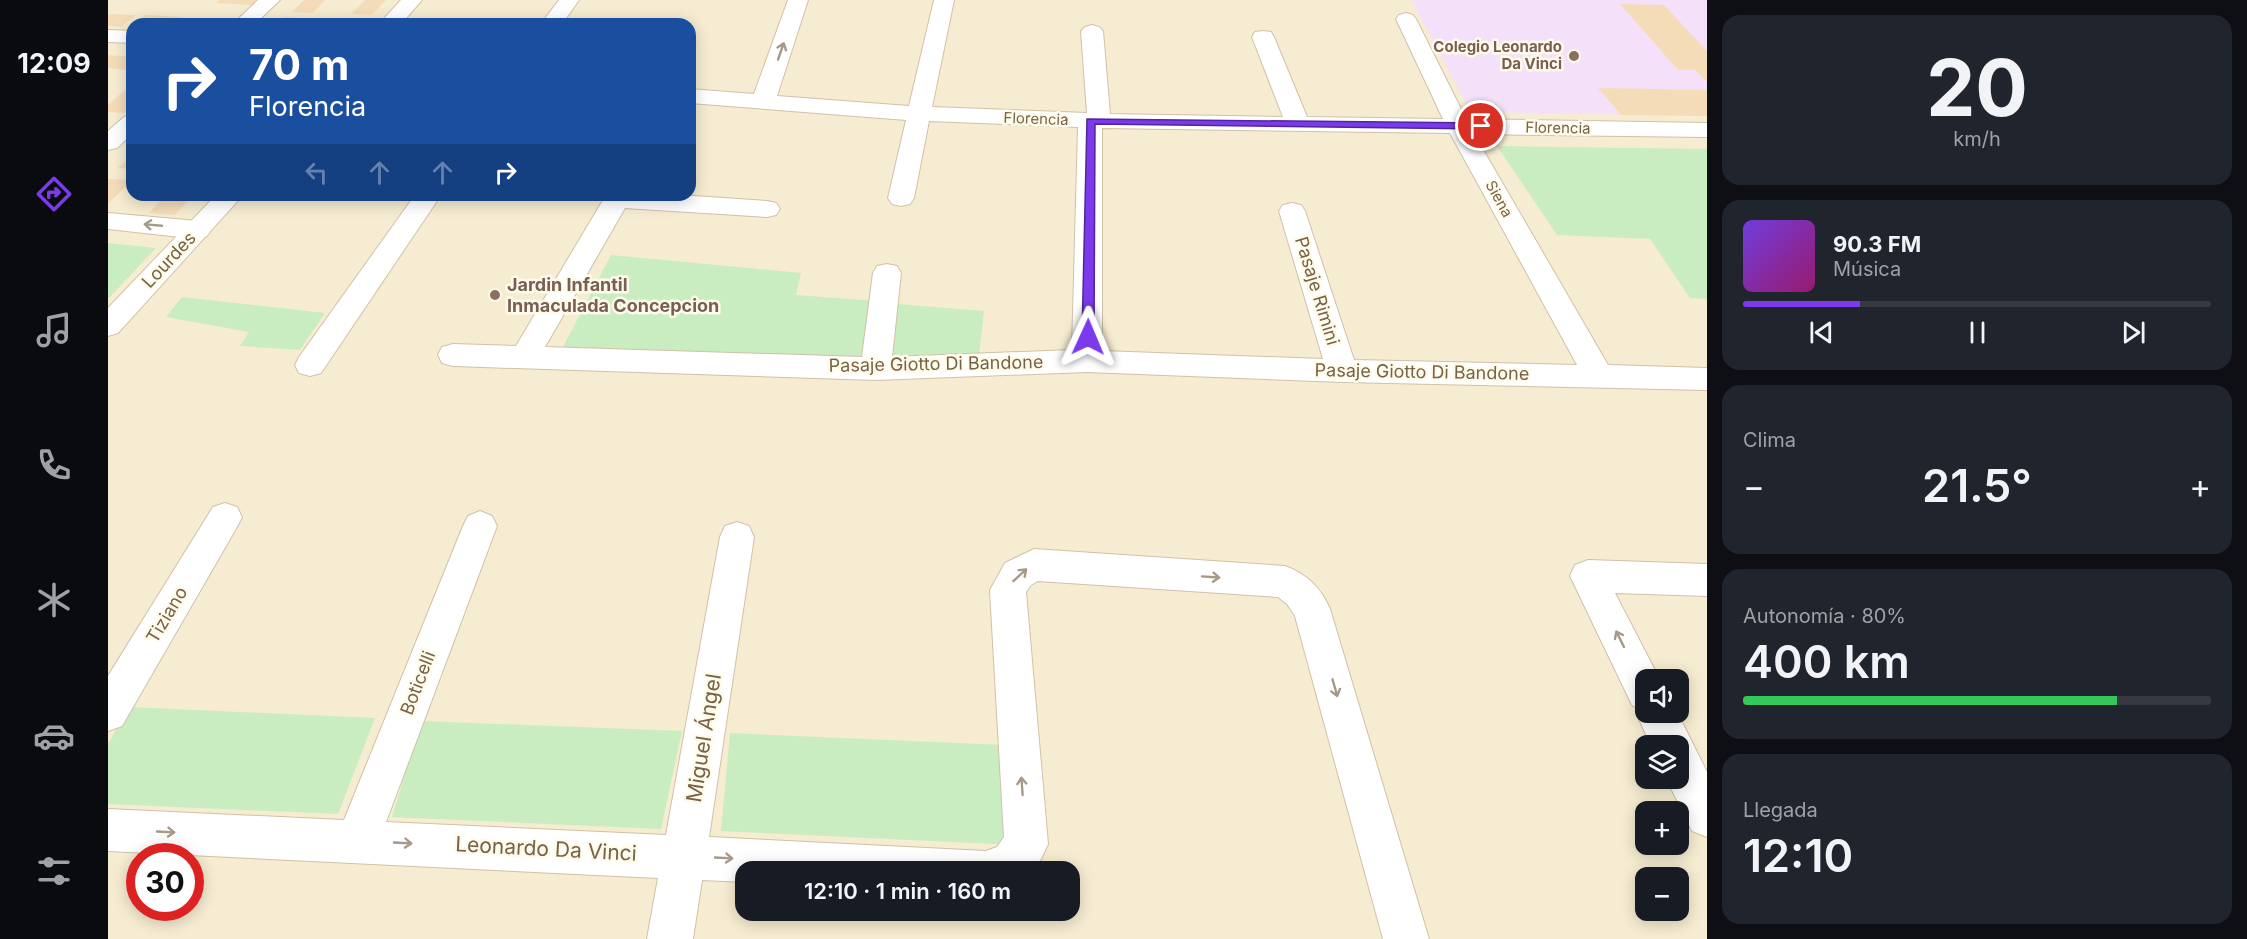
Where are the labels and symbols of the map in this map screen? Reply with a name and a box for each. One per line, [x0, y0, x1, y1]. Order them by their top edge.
place label: Colegio Leonardo Da Vinci [1433, 37, 1562, 73]
one-way arrow [776, 42, 787, 61]
marker: Colegio Leonardo Da Vinci [1567, 49, 1581, 63]
pin [1455, 100, 1506, 151]
street label: Florencia [1003, 108, 1069, 129]
street label: Florencia [1525, 117, 1591, 138]
street label: Siena [1482, 177, 1517, 221]
one-way arrow [143, 219, 163, 230]
street label: Lourdes [137, 227, 200, 292]
street label: Pasaje Rimini [1291, 234, 1344, 348]
place label: Jardin Infantil Inmaculada Concepcion [507, 274, 719, 316]
marker: Jardin Infantil Inmaculada Concepcion [488, 288, 502, 302]
position arrow [1056, 305, 1120, 369]
street label: Pasaje Giotto Di Bandone [829, 351, 1043, 376]
street label: Pasaje Giotto Di Bandone [1315, 359, 1529, 384]
one-way arrow [1012, 569, 1028, 583]
one-way arrow [1201, 572, 1221, 583]
street label: Tiziano [142, 583, 191, 647]
one-way arrow [1613, 631, 1625, 649]
street label: Boticelli [396, 648, 439, 718]
street label: Miguel Ángel [680, 672, 726, 804]
one-way arrow [1330, 678, 1341, 697]
one-way arrow [1016, 776, 1027, 796]
one-way arrow [156, 827, 176, 838]
street label: Leonardo Da Vinci [455, 831, 637, 866]
one-way arrow [393, 837, 413, 848]
speed limit sign: 30 [126, 843, 204, 921]
one-way arrow [713, 852, 733, 863]

